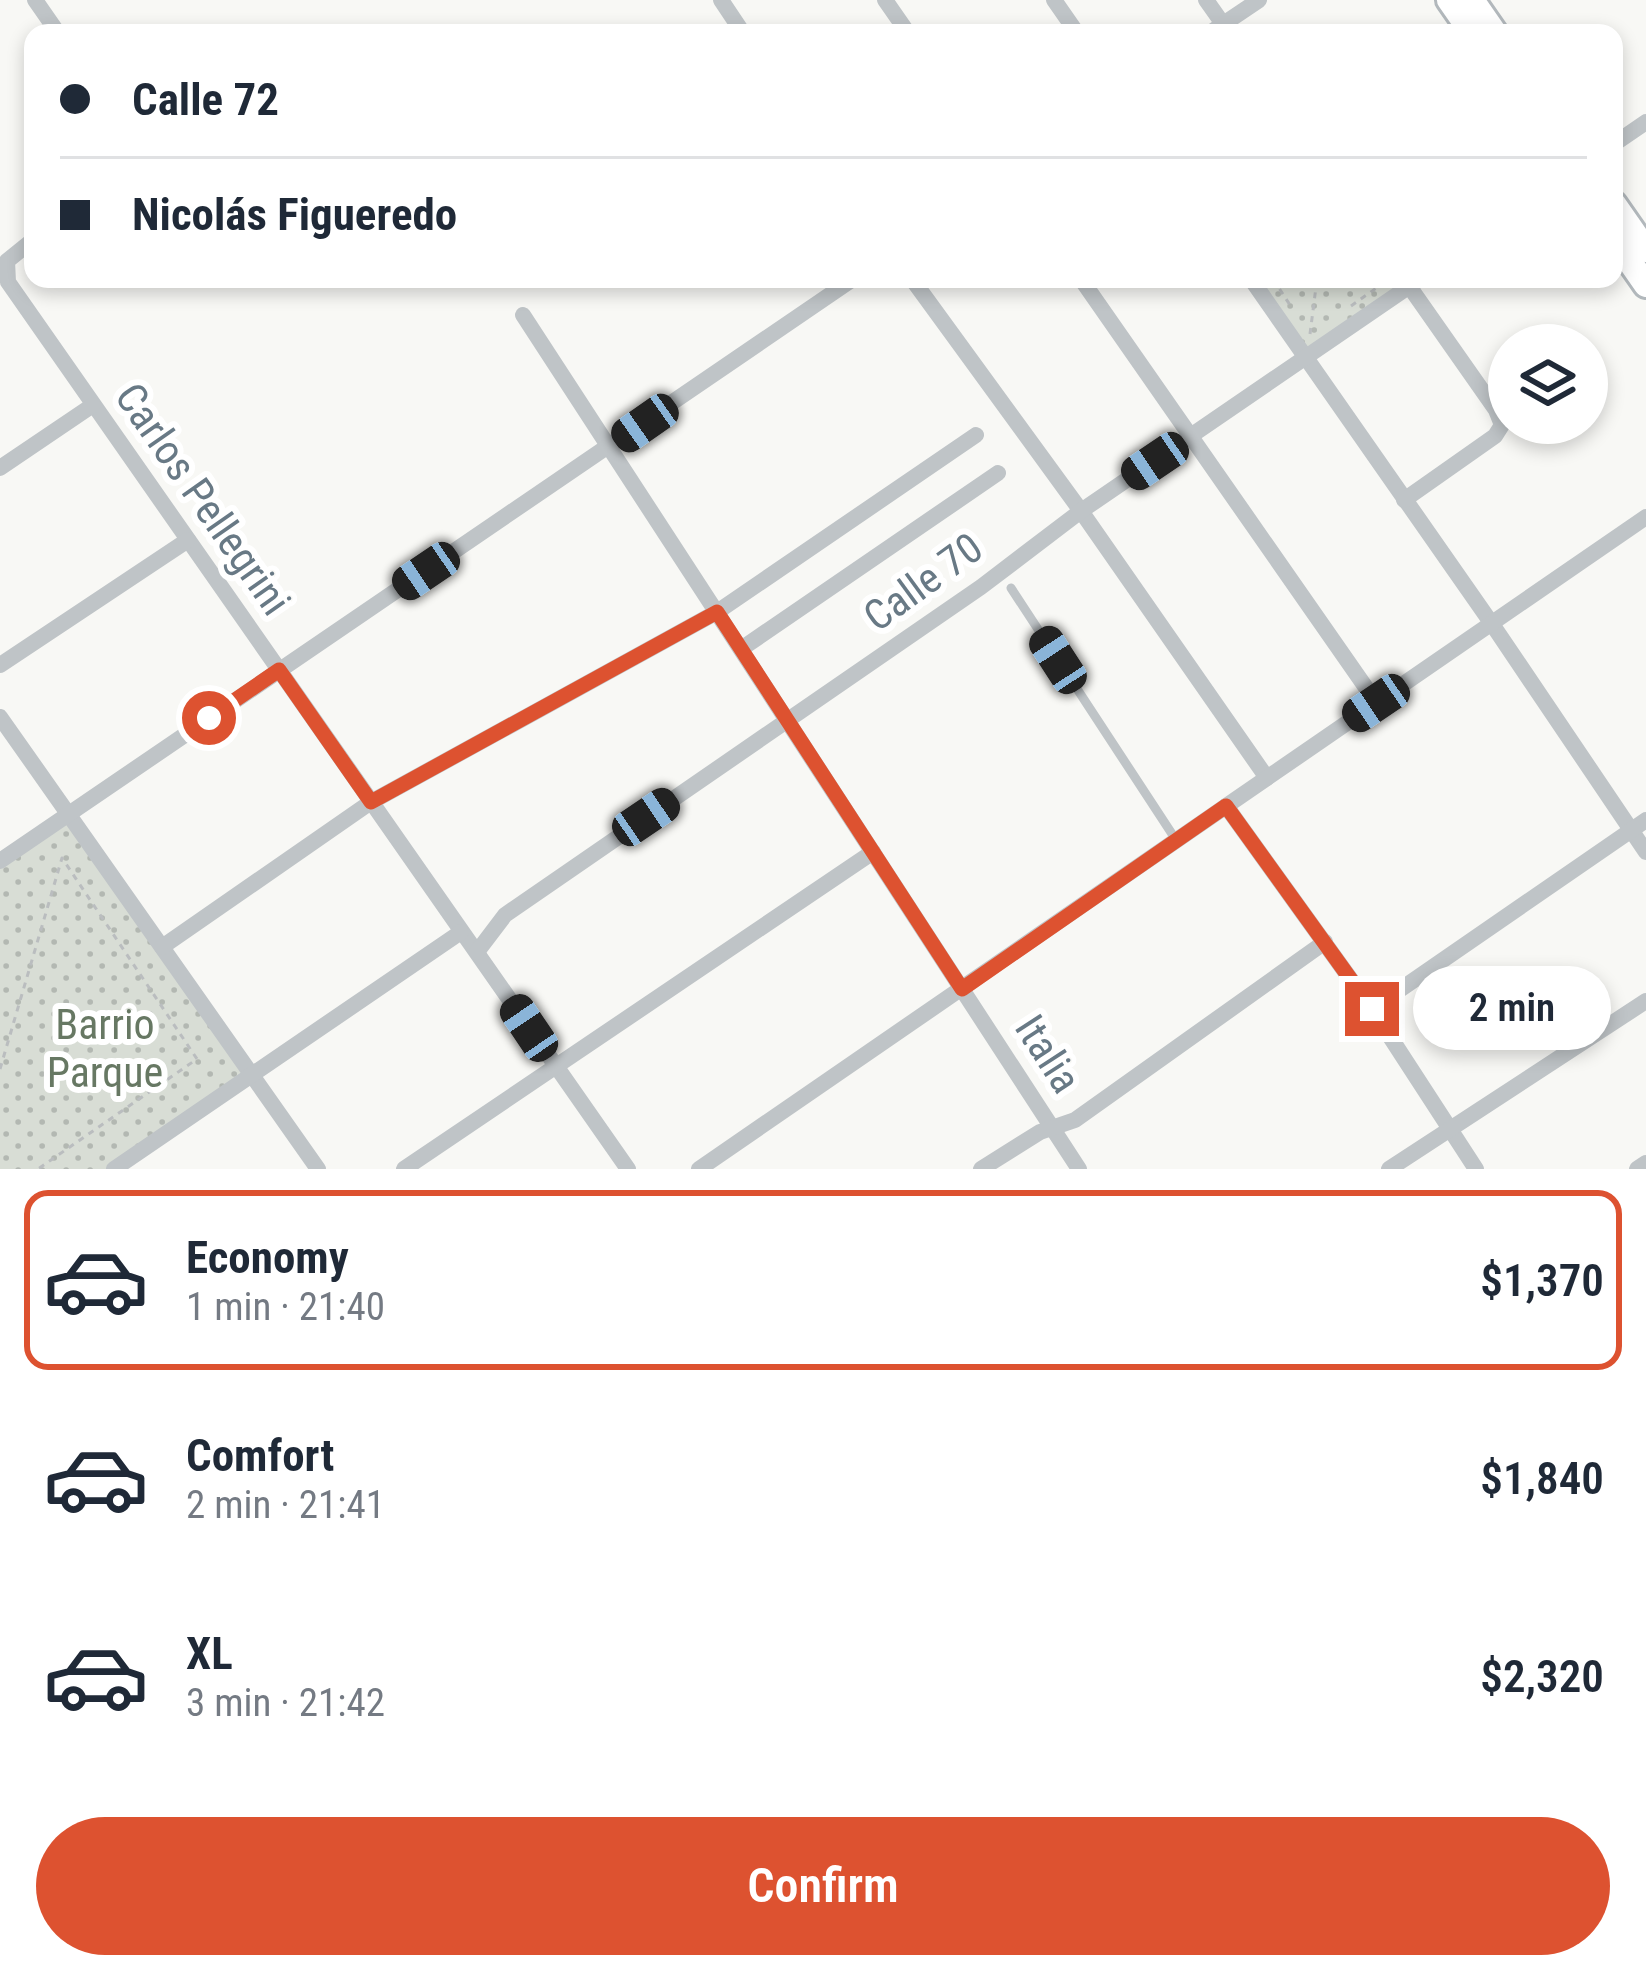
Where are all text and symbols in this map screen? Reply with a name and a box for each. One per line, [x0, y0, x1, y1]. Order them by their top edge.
text: Calle 72 [132, 73, 279, 126]
text: Nicolás Figueredo [132, 188, 457, 241]
map controls [1488, 324, 1608, 444]
button: layers [1488, 324, 1608, 444]
street label: Carlos Pellegrini [105, 374, 301, 624]
car [605, 388, 685, 458]
car [1115, 426, 1195, 496]
street label: Calle 70 [854, 523, 992, 641]
car [386, 536, 466, 606]
car [1023, 620, 1093, 700]
car [1336, 668, 1416, 738]
route start [182, 691, 236, 745]
car [606, 782, 686, 852]
callout: 2 min [1414, 967, 1612, 1051]
route end [1345, 982, 1399, 1036]
text: 2 min [1469, 985, 1555, 1031]
car [494, 988, 564, 1068]
park label: Barrio Parque [47, 1000, 163, 1097]
street label: Italia [1005, 1006, 1091, 1102]
icon: car [42, 1226, 150, 1334]
text: Economy [186, 1231, 349, 1284]
text: $1,370 [1480, 1254, 1604, 1307]
text: 1 min · 21:40 [186, 1284, 385, 1330]
icon: car [42, 1424, 150, 1532]
text: Comfort [186, 1429, 334, 1482]
text: $1,840 [1480, 1452, 1604, 1505]
text: 2 min · 21:41 [186, 1482, 385, 1528]
icon: car [42, 1622, 150, 1730]
text: XL [186, 1627, 233, 1680]
text: $2,320 [1480, 1650, 1604, 1703]
text: 3 min · 21:42 [186, 1680, 385, 1726]
button: Confirm [36, 1817, 1610, 1955]

